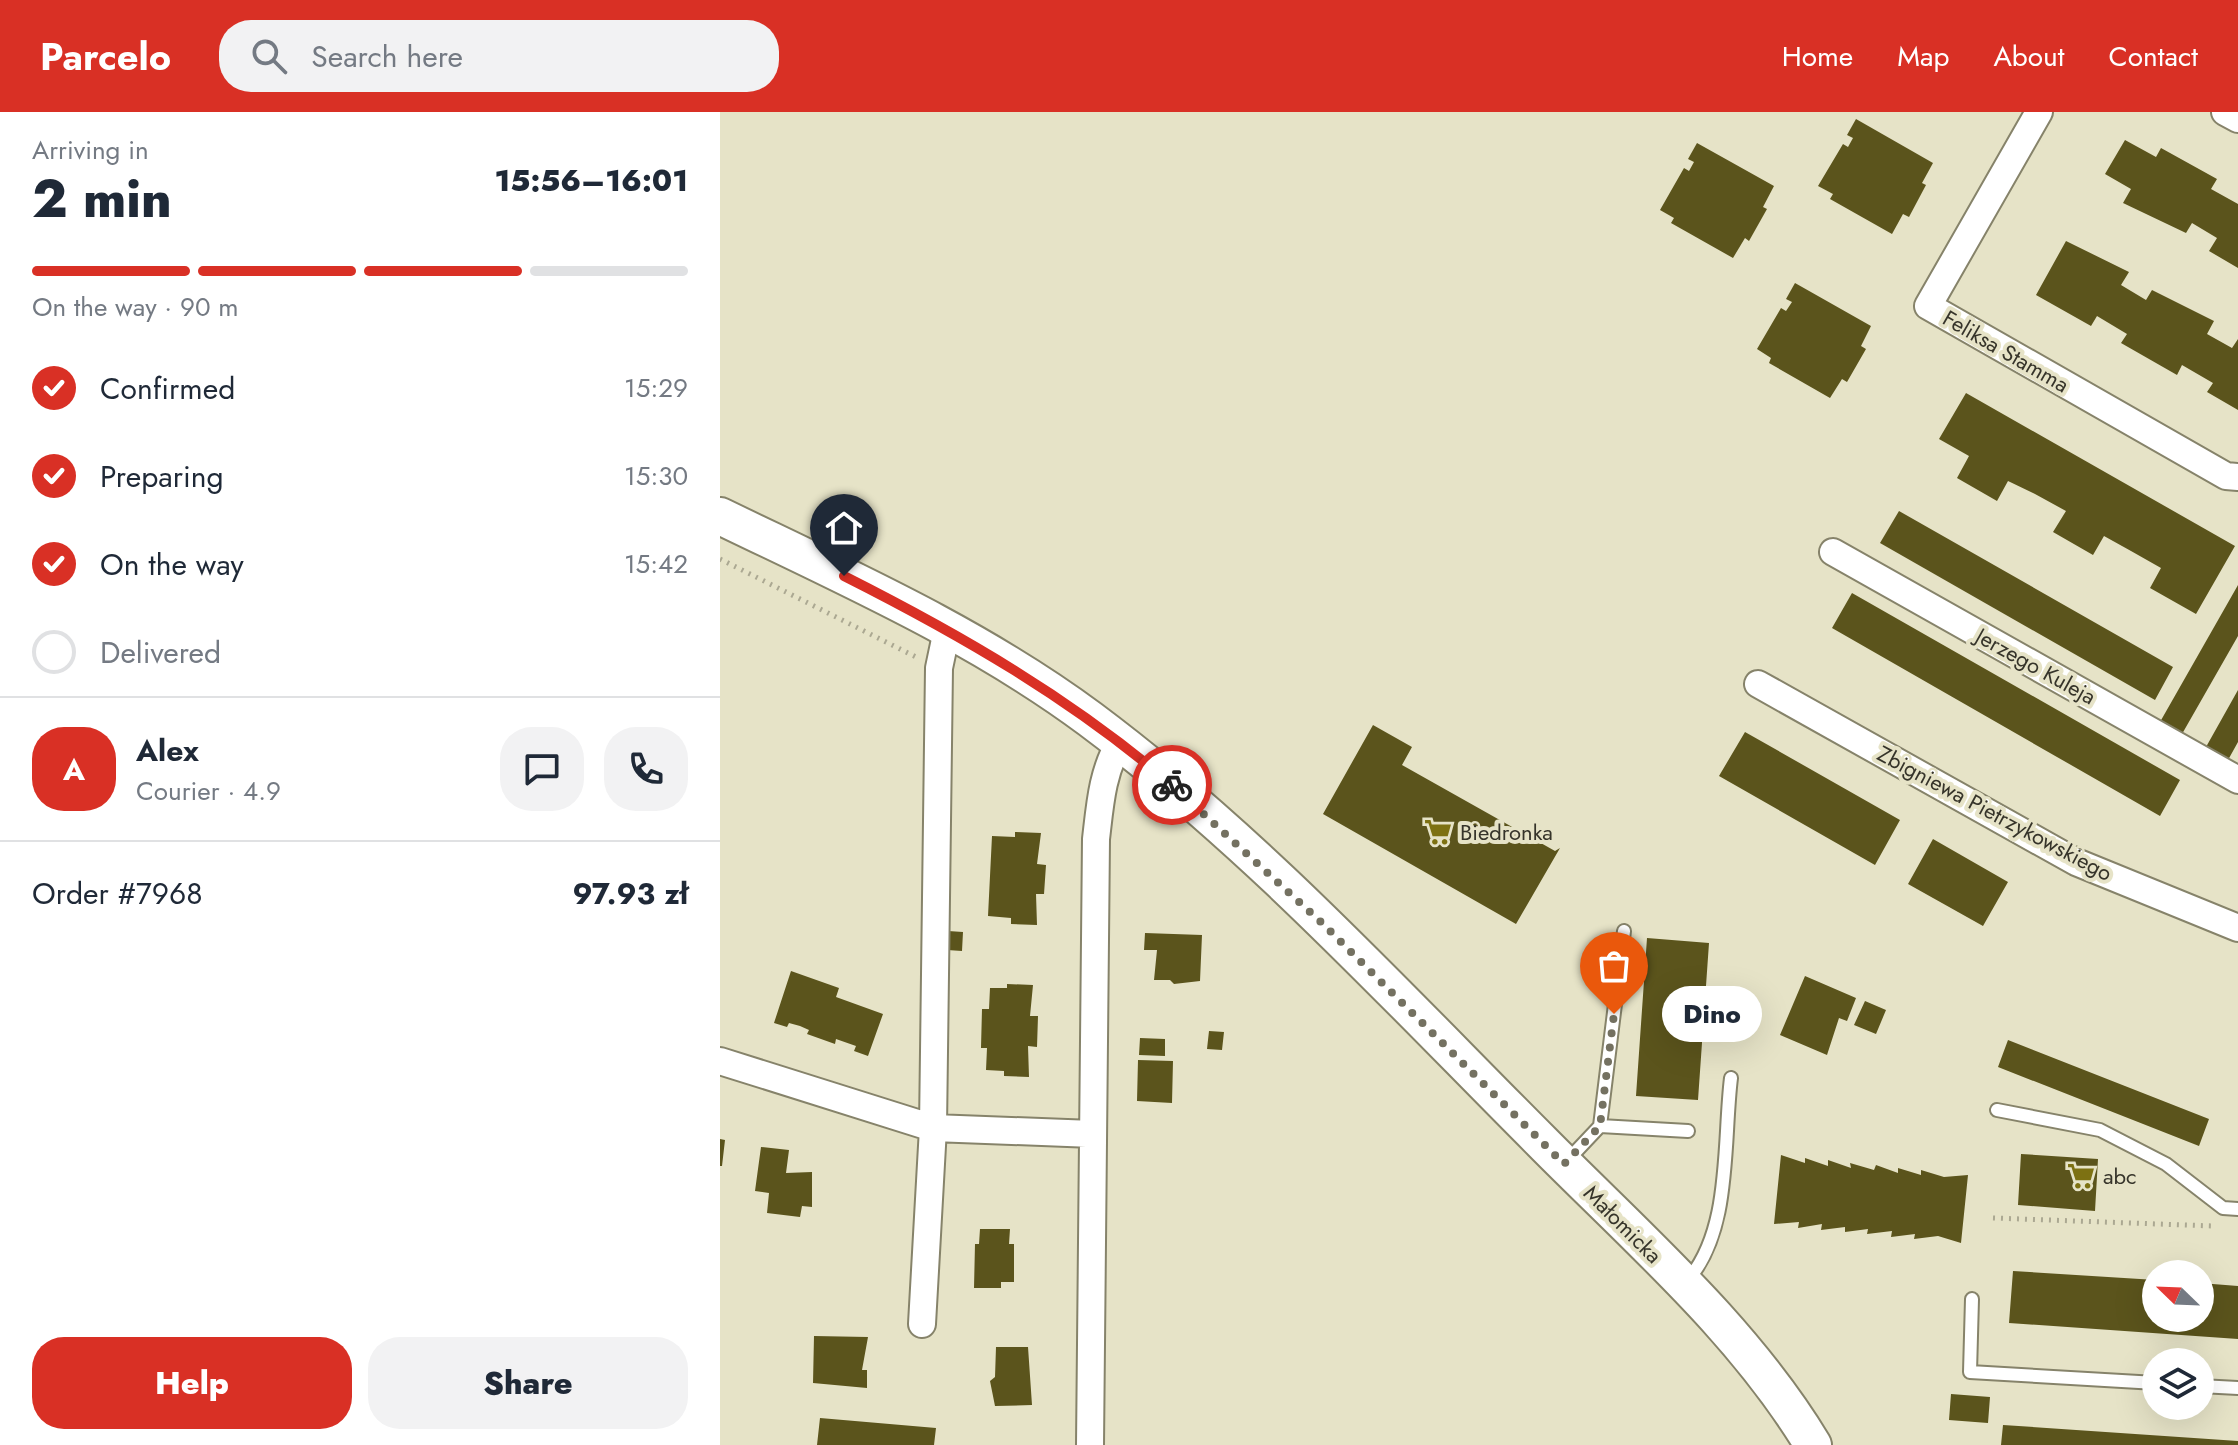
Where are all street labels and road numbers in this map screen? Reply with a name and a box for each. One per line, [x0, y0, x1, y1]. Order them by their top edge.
street label: Feliksa Stamma [1937, 302, 2075, 400]
street label: Jerzego Kuleja [1968, 618, 2102, 712]
street label: Zbigniewa Pietrzykowskiego [1872, 737, 2118, 889]
street label: Małomicka [1577, 1178, 1669, 1270]

